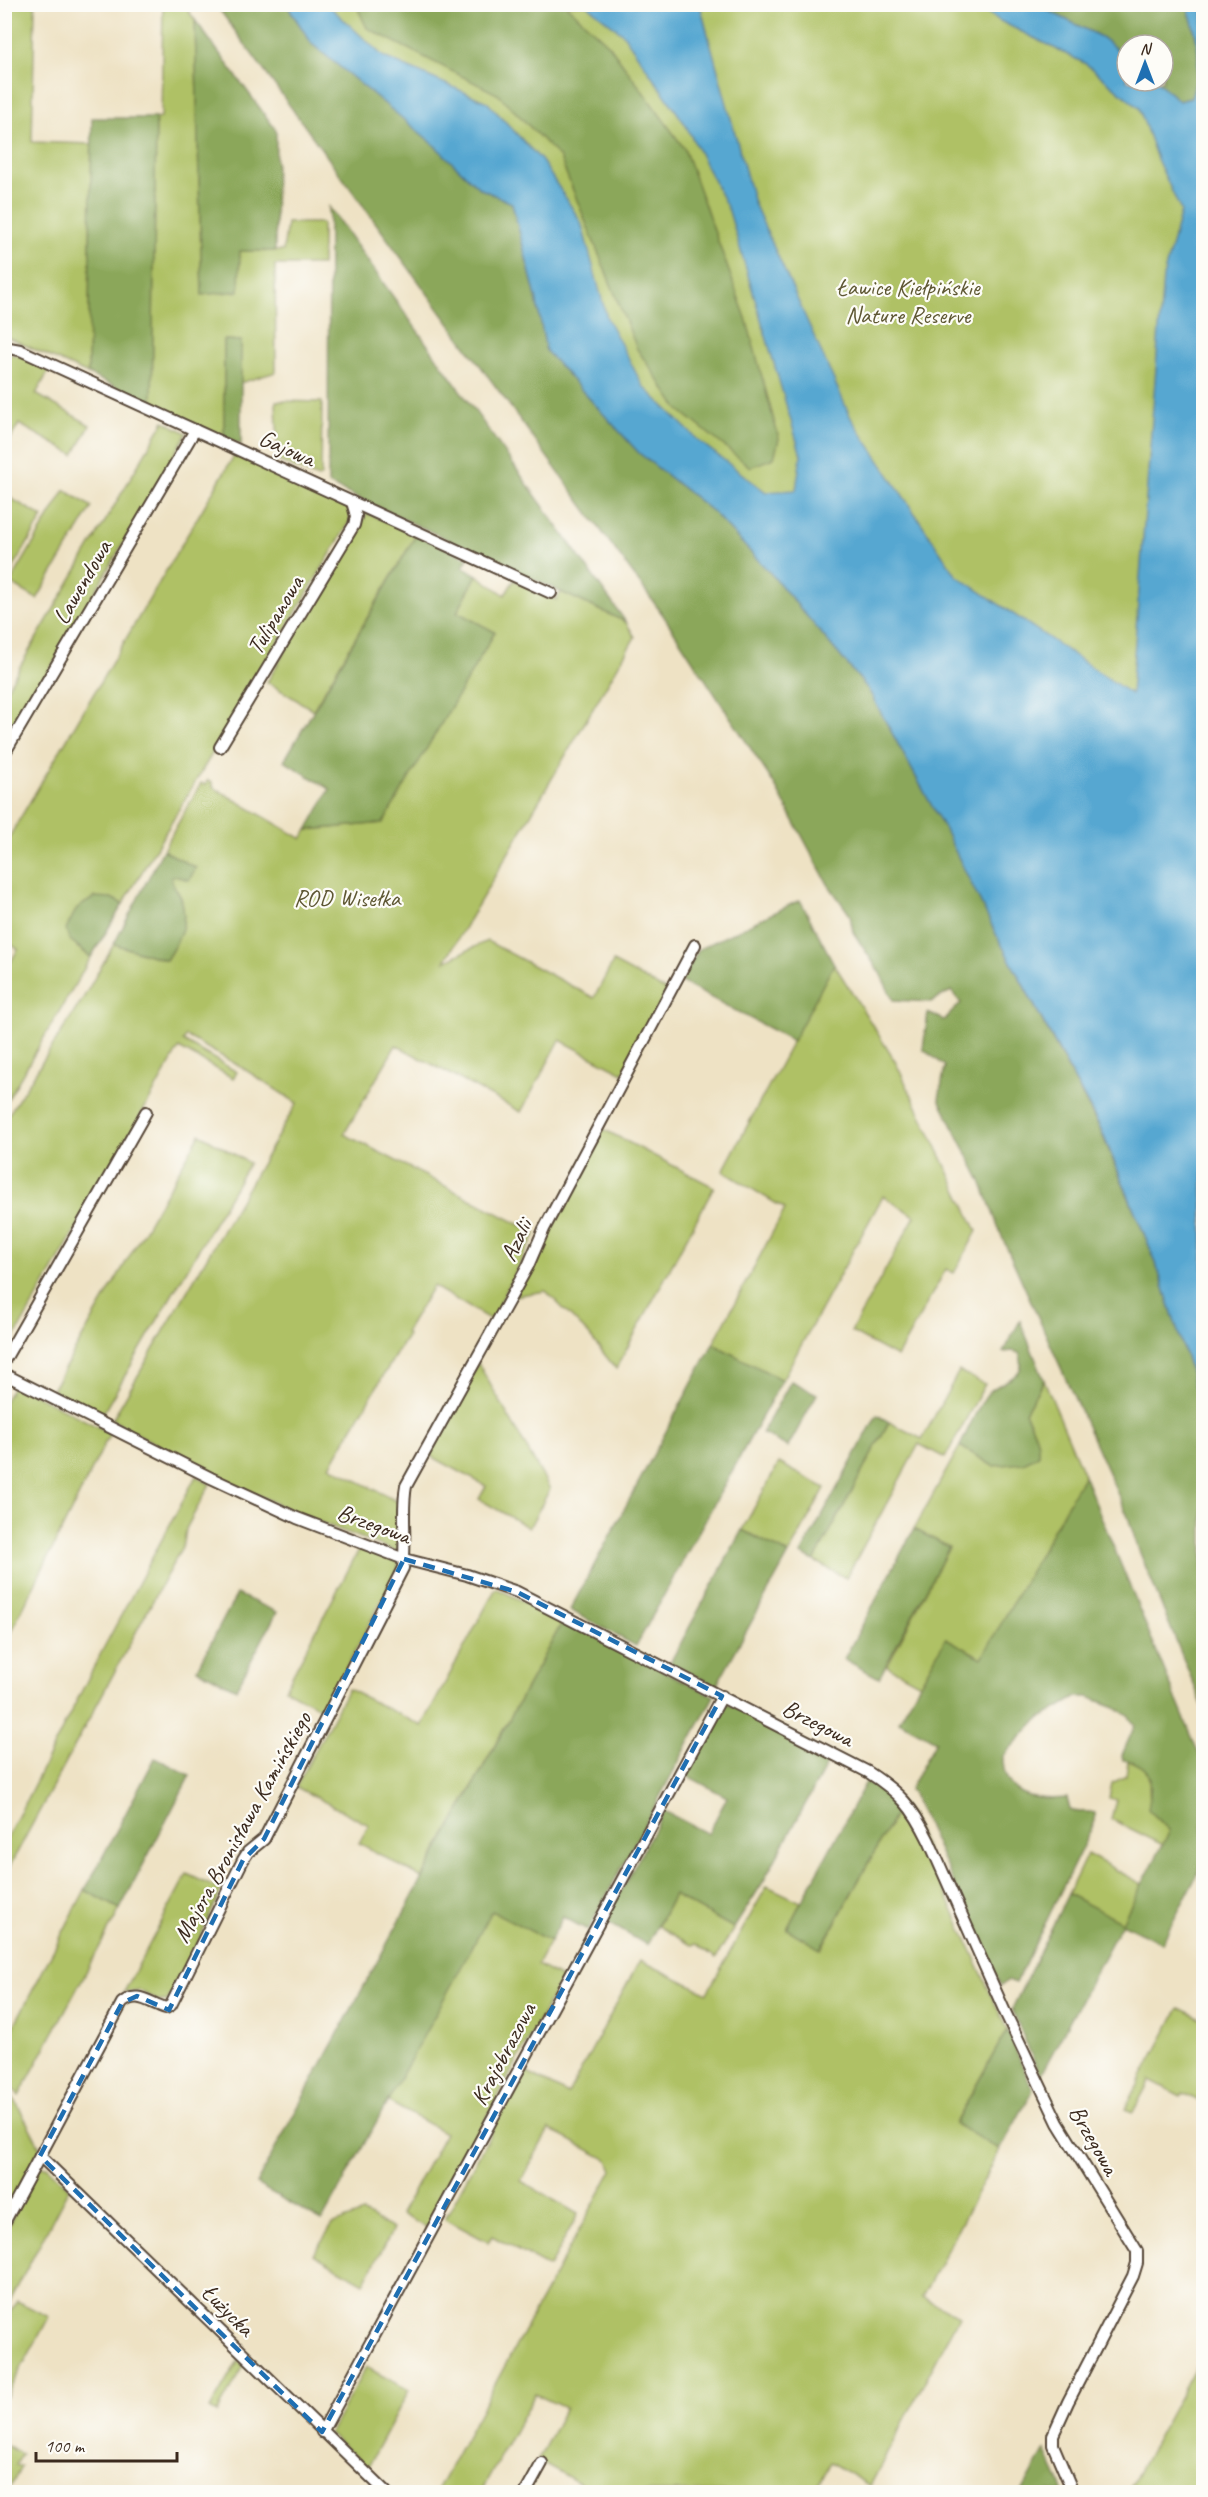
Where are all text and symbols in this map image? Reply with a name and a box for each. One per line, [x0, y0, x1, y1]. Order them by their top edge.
north arrow [1115, 33, 1175, 93]
text: N [1140, 39, 1153, 59]
park label: Ławice Kiełpińskie Nature Reserve [837, 272, 982, 330]
street label: Gajowa [254, 423, 321, 474]
street label: Lawendowa [46, 533, 119, 629]
street label: Tulipanowa [240, 569, 311, 660]
park label: ROD Wisełka [294, 883, 402, 913]
street label: Azalii [493, 1211, 541, 1266]
street label: Brzegowa [333, 1497, 417, 1552]
street label: Brzegowa [777, 1692, 860, 1755]
street label: Majora Bronisława Kamińskiego [166, 1705, 319, 1948]
street label: Krajobrazowa [464, 1997, 543, 2110]
street label: Brzegowa [1062, 2100, 1127, 2182]
street label: Łużycka [195, 2277, 262, 2344]
scale bar [36, 2425, 177, 2463]
text: 100 m [45, 2435, 86, 2457]

